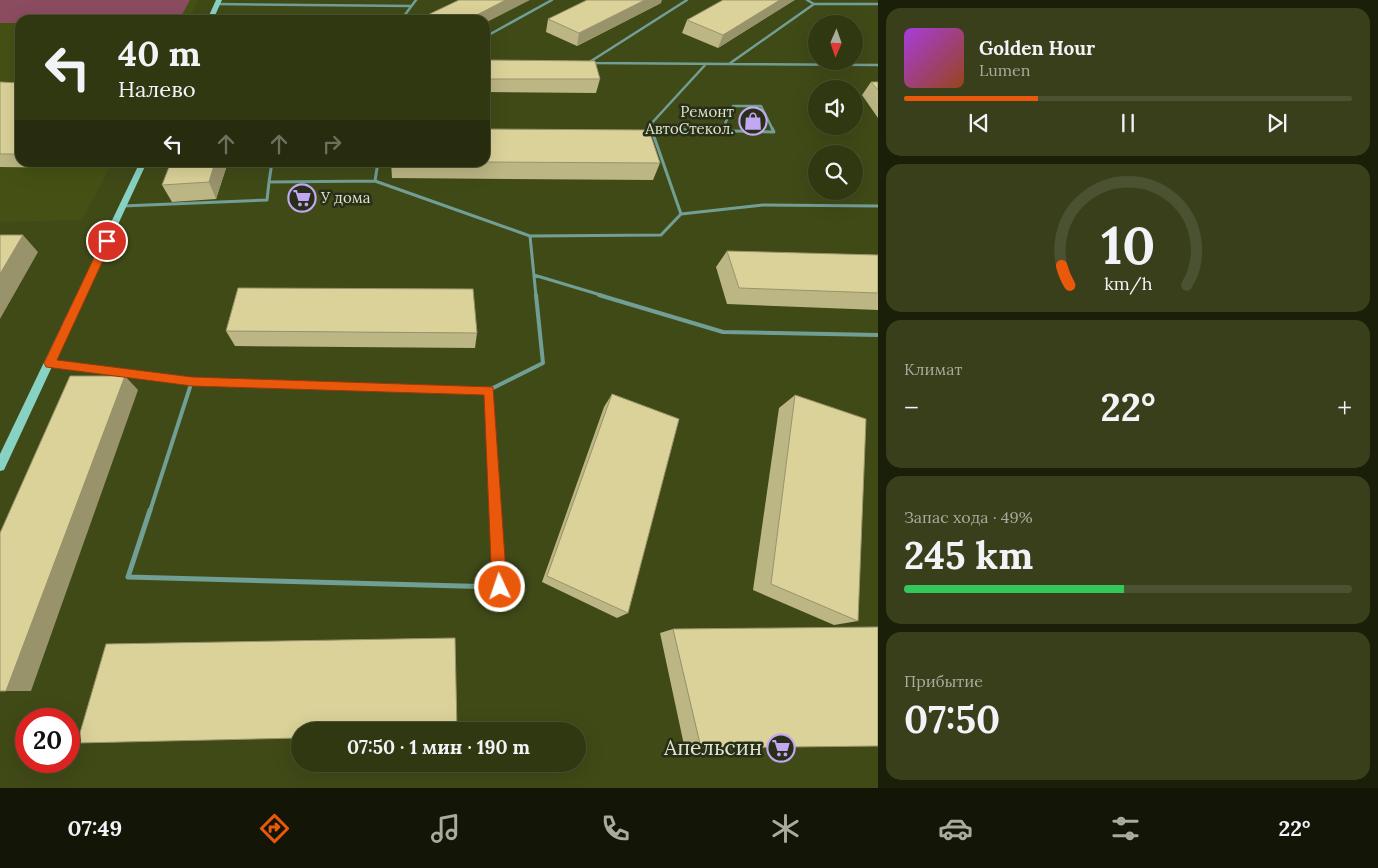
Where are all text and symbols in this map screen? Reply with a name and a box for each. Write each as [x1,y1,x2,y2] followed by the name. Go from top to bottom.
[808,15,862,70] north arrow
[808,15,863,200] map controls
[118,31,201,76] text: 40 m
[35,35,100,100] icon: left
[979,36,1095,60] text: Golden Hour
[979,60,1031,80] text: Lumen
[118,75,196,103] text: Налево
[808,80,863,135] button: sound
[644,102,735,138] place label: Ремонт АвтоСтекол.
[738,106,768,136] shop icon: Ремонт АвтоСтекол.
[965,109,993,137] icon: previous
[1114,109,1142,137] icon: pause
[1263,109,1291,137] icon: next
[159,130,187,158] icon: left
[212,130,240,158] icon: ahead
[265,130,293,158] icon: ahead
[318,130,346,158] icon: right
[808,145,863,200] button: search
[287,183,317,213] supermarket icon: У дома
[320,188,371,207] place label: У дома
[1101,212,1155,278] text: 10
[86,220,128,262] pin
[93,227,121,255] icon: arrive
[1104,272,1152,295] text: km/h
[904,359,962,379] text: Климат
[1100,383,1156,431] text: 22°
[904,390,919,426] text: −
[1337,390,1352,426] text: +
[904,507,1033,527] text: Запас хода · 49%
[904,531,1033,579] text: 245 km
[473,560,525,612] position arrow
[904,671,983,691] text: Прибытие
[904,695,1000,743] text: 07:50
[15,708,80,773] speed limit sign: 20
[766,733,796,763] supermarket icon: Апельсин
[663,734,762,761] place label: Апельсин
[347,735,530,759] text: 07:50 · 1 мин · 190 m
[257,811,292,846] icon: directions
[428,811,463,846] icon: music
[598,811,633,846] icon: phone
[768,811,803,846] icon: climate
[938,811,973,846] icon: car
[1108,811,1143,846] icon: filters
[68,814,122,842] text: 07:49
[1278,814,1310,842] text: 22°

